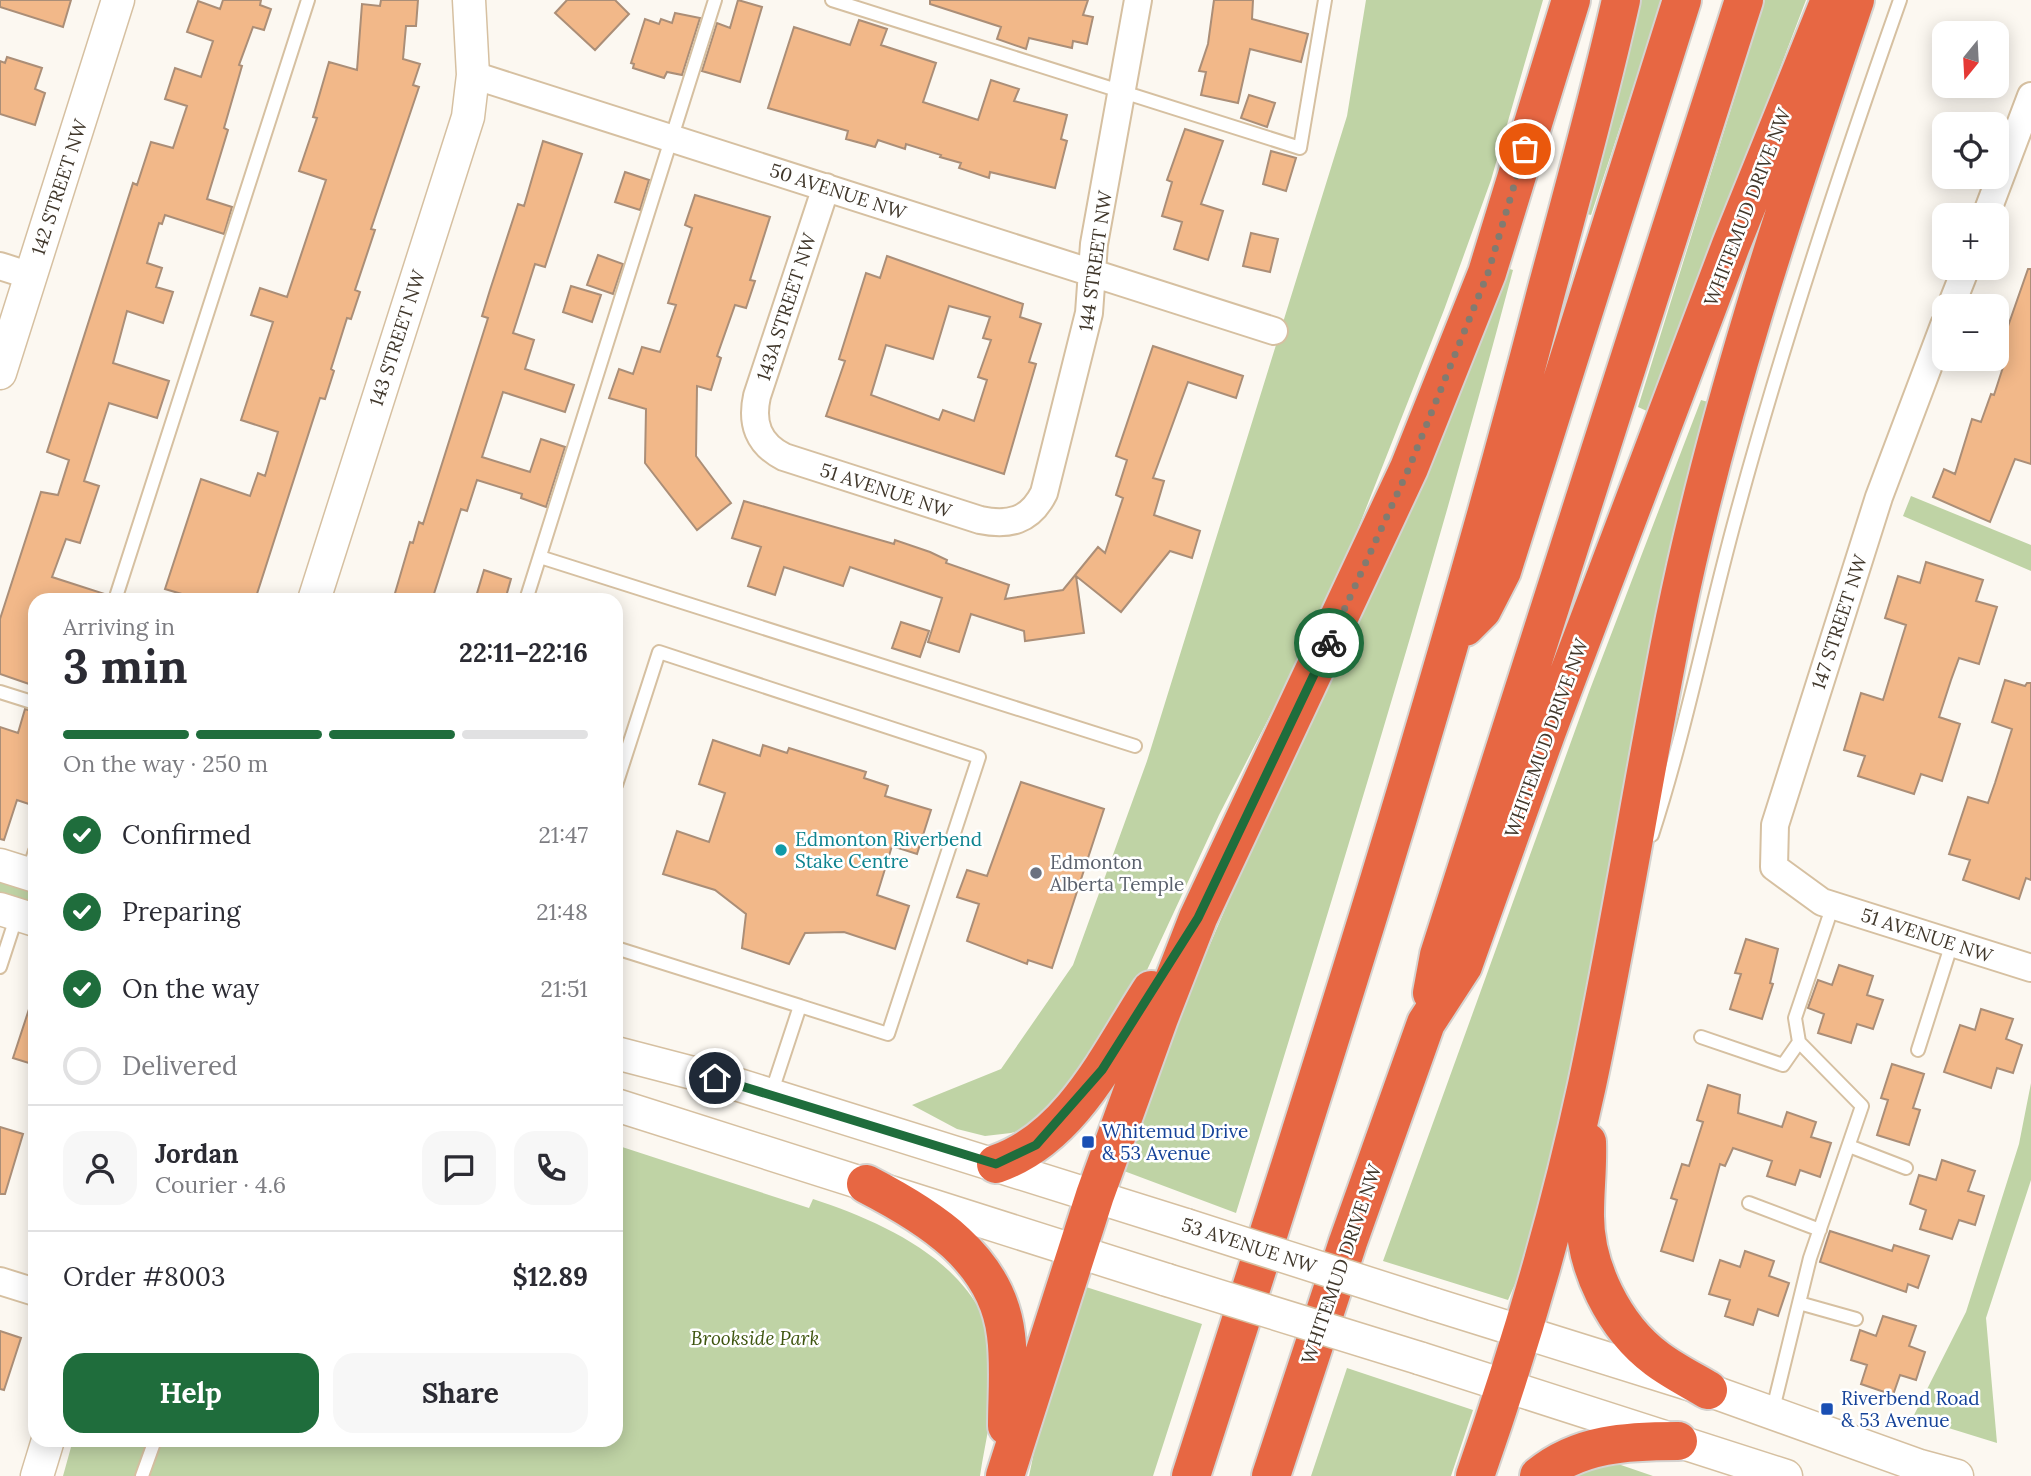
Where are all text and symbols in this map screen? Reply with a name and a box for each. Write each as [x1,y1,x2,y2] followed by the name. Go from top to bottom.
[1932,21,2009,98] north arrow
[1932,21,2009,371] map controls
[1698,104,1796,309] street label: WHITEMUD DRIVE NW
[1932,112,2009,189] button: locate
[26,115,93,258] street label: 142 STREET NW
[1495,119,1555,179] pin
[1506,130,1544,168] icon: bag
[767,158,910,225] street label: 50 AVENUE NW
[1073,188,1117,333] street label: 144 STREET NW
[1932,203,2009,280] button: +
[751,229,822,384] street label: 143A STREET NW
[364,266,431,409] street label: 143 STREET NW
[1932,294,2009,371] button: −
[817,457,956,523] street label: 51 AVENUE NW
[1806,551,1872,692] street label: 147 STREET NW
[1294,608,1364,678] courier
[63,612,175,641] text: Arriving in
[1310,624,1348,662] icon: bike
[1499,634,1594,841] street label: WHITEMUD DRIVE NW
[459,636,588,669] text: 22:11–22:16
[63,637,188,696] text: 3 min
[63,749,268,778] text: On the way · 250 m
[63,816,101,854] icon: check
[122,818,251,851] text: Confirmed
[538,820,588,849] text: 21:47
[795,827,982,873] place label: Edmonton Riverbend Stake Centre
[773,842,789,858] marker: Edmonton Riverbend Stake Centre
[1049,850,1184,896] place label: Edmonton Alberta Temple
[1028,865,1044,881] marker: Edmonton Alberta Temple
[63,893,101,931] icon: check
[122,895,241,928] text: Preparing
[536,897,588,926] text: 21:48
[1858,902,1997,968] street label: 51 AVENUE NW
[63,970,101,1008] icon: check
[122,972,259,1005] text: On the way
[541,974,588,1003] text: 21:51
[685,1048,745,1108] pin
[122,1049,238,1082] text: Delivered
[696,1059,734,1097] icon: home
[1102,1119,1248,1165] place label: Whitemud Drive & 53 Avenue
[63,1131,137,1205] button: person
[422,1131,496,1205] button: chat
[514,1131,588,1205] button: phone
[1080,1134,1096,1150] marker: Whitemud Drive & 53 Avenue
[155,1137,239,1170] text: Jordan
[1295,1160,1387,1367] street label: WHITEMUD DRIVE NW
[155,1170,286,1199] text: Courier · 4.6
[1179,1212,1320,1278] street label: 53 AVENUE NW
[63,1260,225,1293] text: Order #8003
[512,1260,588,1293] text: $12.89
[691,1326,819,1350] park label: Brookside Park
[63,1353,319,1433] button: Help
[333,1353,588,1433] button: Share
[1841,1386,1980,1432] place label: Riverbend Road & 53 Avenue
[1819,1401,1835,1417] marker: Riverbend Road & 53 Avenue

